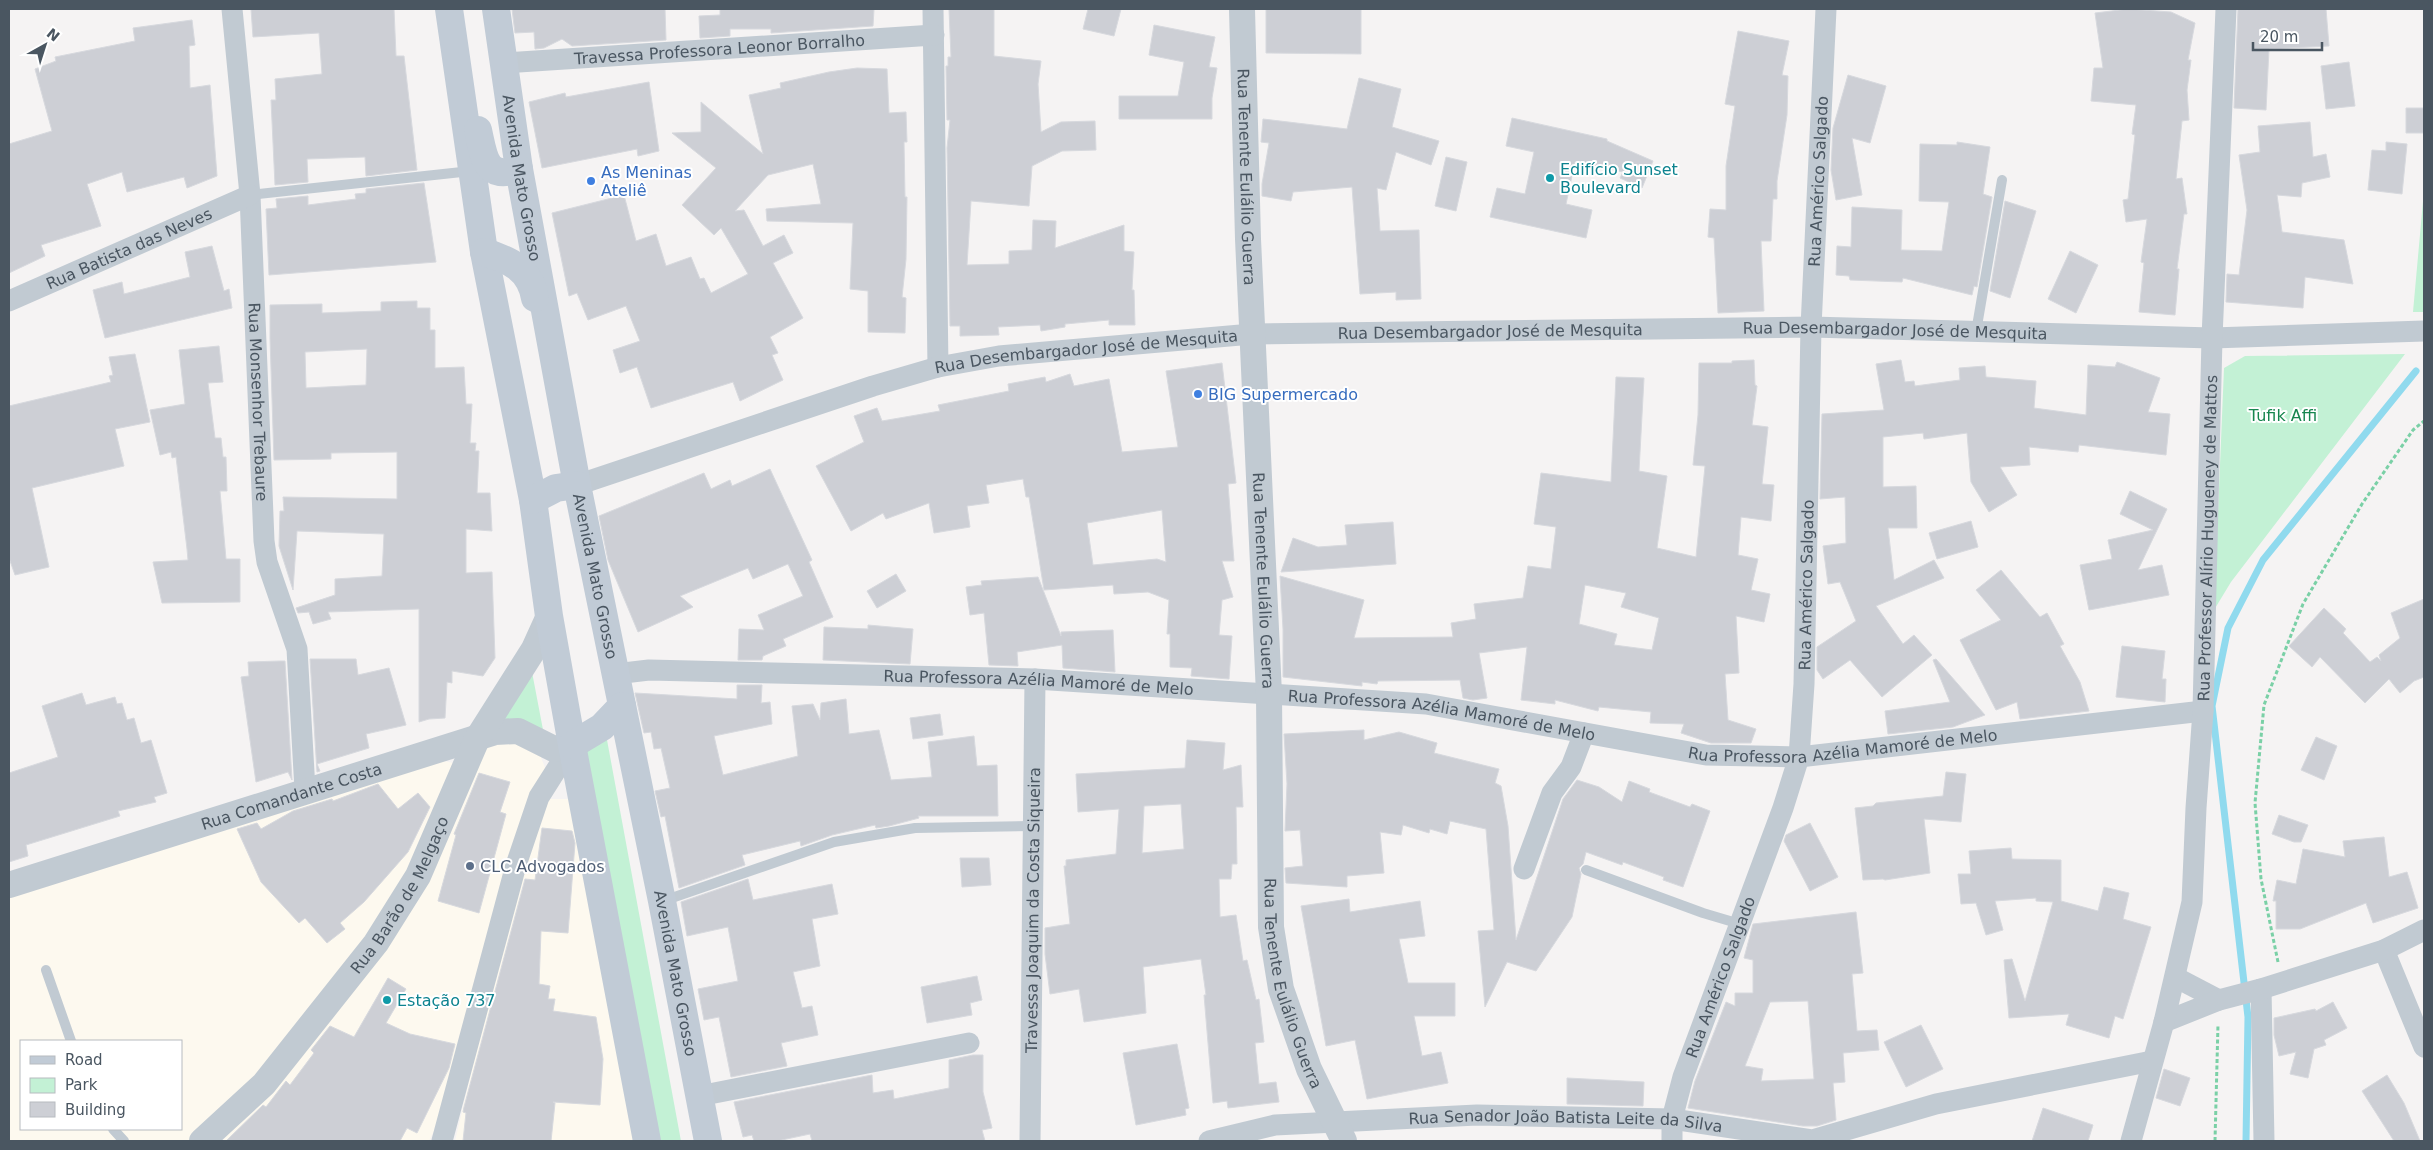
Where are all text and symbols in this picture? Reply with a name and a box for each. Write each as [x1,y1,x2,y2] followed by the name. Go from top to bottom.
[20,20,70,70] north arrow
[2253,20,2322,52] scale bar
[44,25,63,45] text: N
[2260,28,2298,46] text: 20 m
[573,30,866,68] street label: Travessa Professora Leonor Borralho
[1234,68,1260,286] street label: Rua Tenente Eulálio Guerra
[499,93,545,263] street label: Avenida Mato Grosso
[1804,95,1831,267] street label: Rua Américo Salgado
[1560,160,1678,197] place label: Edifício Sunset Boulevard
[601,163,692,200] place label: As Meninas Ateliê
[1544,172,1556,184] marker: Edifício Sunset Boulevard
[585,175,597,187] marker: As Meninas Ateliê
[43,203,215,293] street label: Rua Batista das Neves
[245,302,272,502] street label: Rua Monsenhor Trebaure
[1743,317,2048,343] street label: Rua Desembargador José de Mesquita
[1338,320,1643,342] street label: Rua Desembargador José de Mesquita
[933,326,1239,377] street label: Rua Desembargador José de Mesquita
[2194,375,2221,702] street label: Rua Professor Alírio Hugueney de Mattos
[1208,385,1358,404] place label: BIG Supermercado
[1192,388,1204,400] marker: BIG Supermercado
[2248,406,2317,425] park label: Tufik Affi
[1249,472,1278,689] street label: Rua Tenente Eulálio Guerra
[569,492,622,661] street label: Avenida Mato Grosso
[1795,499,1817,671] street label: Rua Américo Salgado
[883,666,1194,699] street label: Rua Professora Azélia Mamoré de Melo
[1287,686,1597,744] street label: Rua Professora Azélia Mamoré de Melo
[1687,725,1998,767] street label: Rua Professora Azélia Mamoré de Melo
[198,759,384,834] street label: Rua Comandante Costa
[1021,767,1044,1054] street label: Travessa Joaquim da Costa Siqueira
[346,813,452,977] street label: Rua Barão de Melgaço
[480,857,605,876] place label: CLC Advogados
[464,860,476,872] marker: CLC Advogados
[1261,878,1326,1092] street label: Rua Tenente Eulálio Guerra
[651,888,701,1058] street label: Avenida Mato Grosso
[1681,894,1759,1061] street label: Rua Américo Salgado
[397,991,496,1010] place label: Estação 737
[381,994,393,1006] marker: Estação 737
[20,1040,182,1130] legend
[65,1051,103,1069] text: Road
[65,1076,98,1094] text: Park
[65,1101,126,1119] text: Building
[1408,1105,1724,1136] street label: Rua Senador João Batista Leite da Silva

